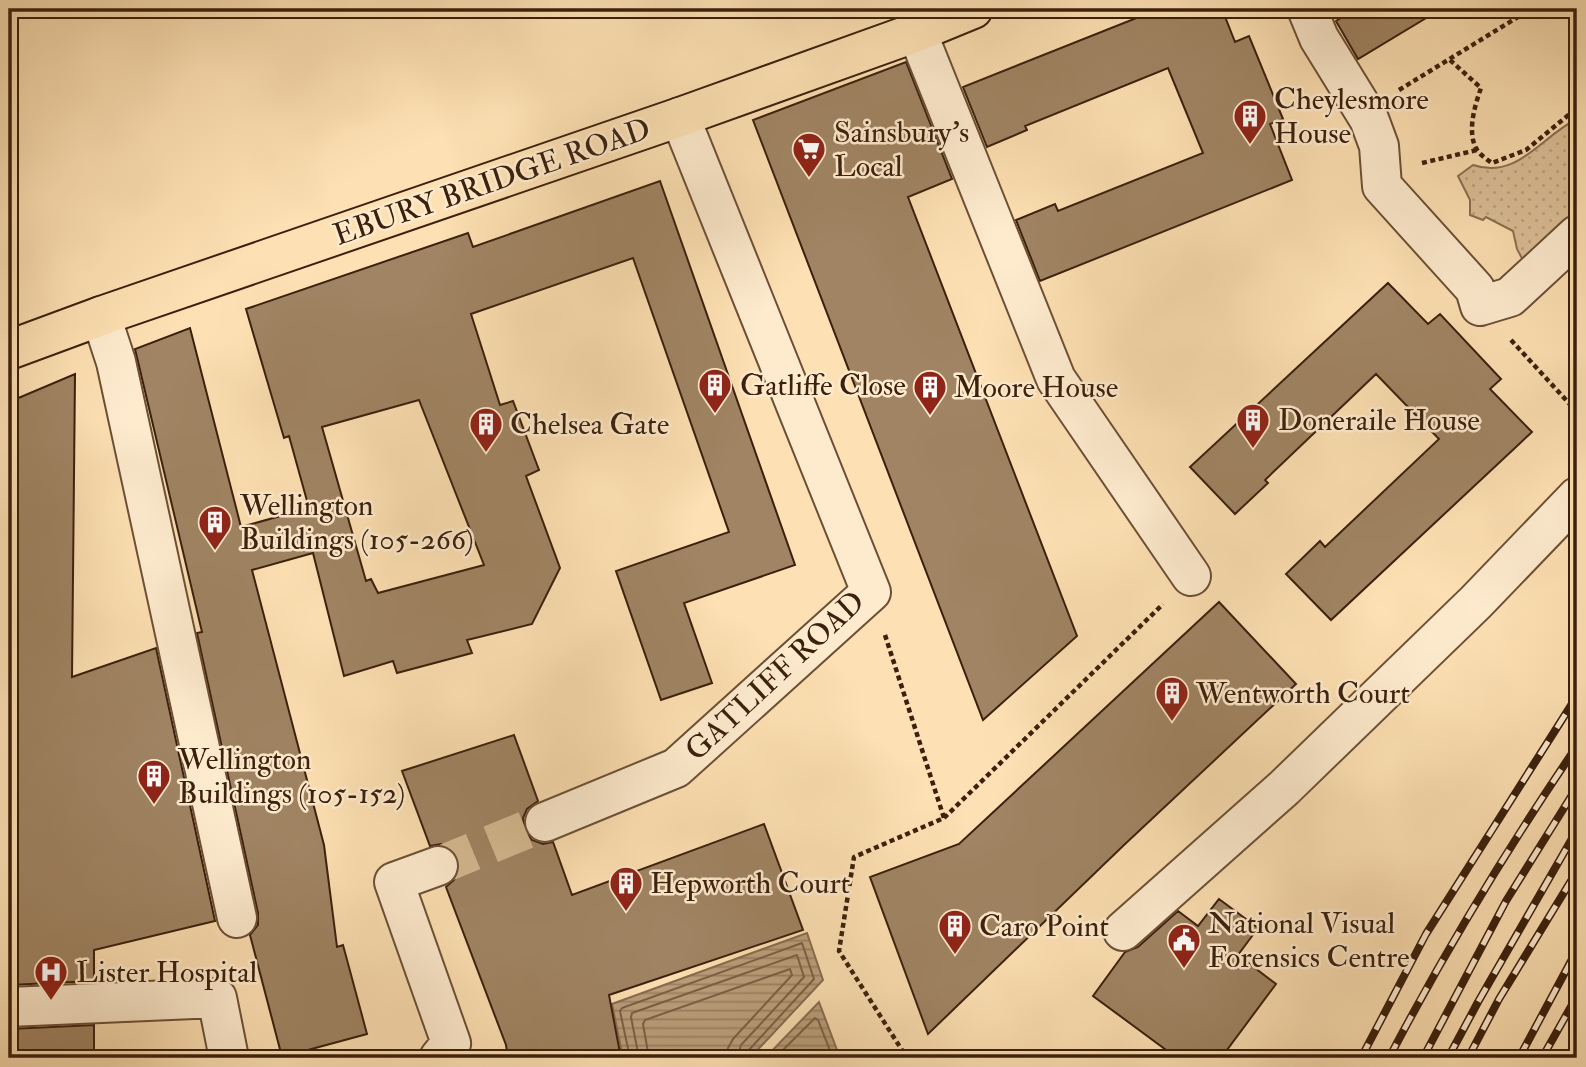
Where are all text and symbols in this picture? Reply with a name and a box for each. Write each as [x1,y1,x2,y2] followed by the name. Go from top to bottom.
[1274,81,1429,152] place label: Cheylesmore House
[1231,97,1269,146] building icon: Cheylesmore House
[329,110,655,254] street label: EBURY BRIDGE ROAD
[834,114,969,185] place label: Sainsbury's Local
[790,130,828,179] supermarket icon: Sainsbury's Local
[696,366,734,415] building icon: Gatliffe Close
[740,367,906,404] place label: Gatliffe Close
[911,368,949,417] building icon: Moore House
[954,369,1118,406] place label: Moore House
[1234,401,1272,450] building icon: Doneraile House
[1278,402,1480,439] place label: Doneraile House
[467,405,505,454] building icon: Chelsea Gate
[510,406,669,443] place label: Chelsea Gate
[239,487,474,558] place label: Wellington Buildings (105-266)
[196,503,234,552] building icon: Wellington Buildings (105-266)
[678,583,872,769] street label: GATLIFF ROAD
[1153,674,1191,723] building icon: Wentworth Court
[1195,675,1410,712] place label: Wentworth Court
[177,741,405,812] place label: Wellington Buildings (105-152)
[135,757,173,806] building icon: Wellington Buildings (105-152)
[607,864,645,913] building icon: Hepworth Court
[650,865,851,902] place label: Hepworth Court
[1208,905,1410,976] place label: National Visual Forensics Centre
[936,907,974,956] building icon: Caro Point
[979,908,1109,945] place label: Caro Point
[1165,921,1203,970] public building icon: National Visual Forensics Centre
[32,953,70,1002] hospital icon: Lister Hospital
[76,954,258,991] place label: Lister Hospital

